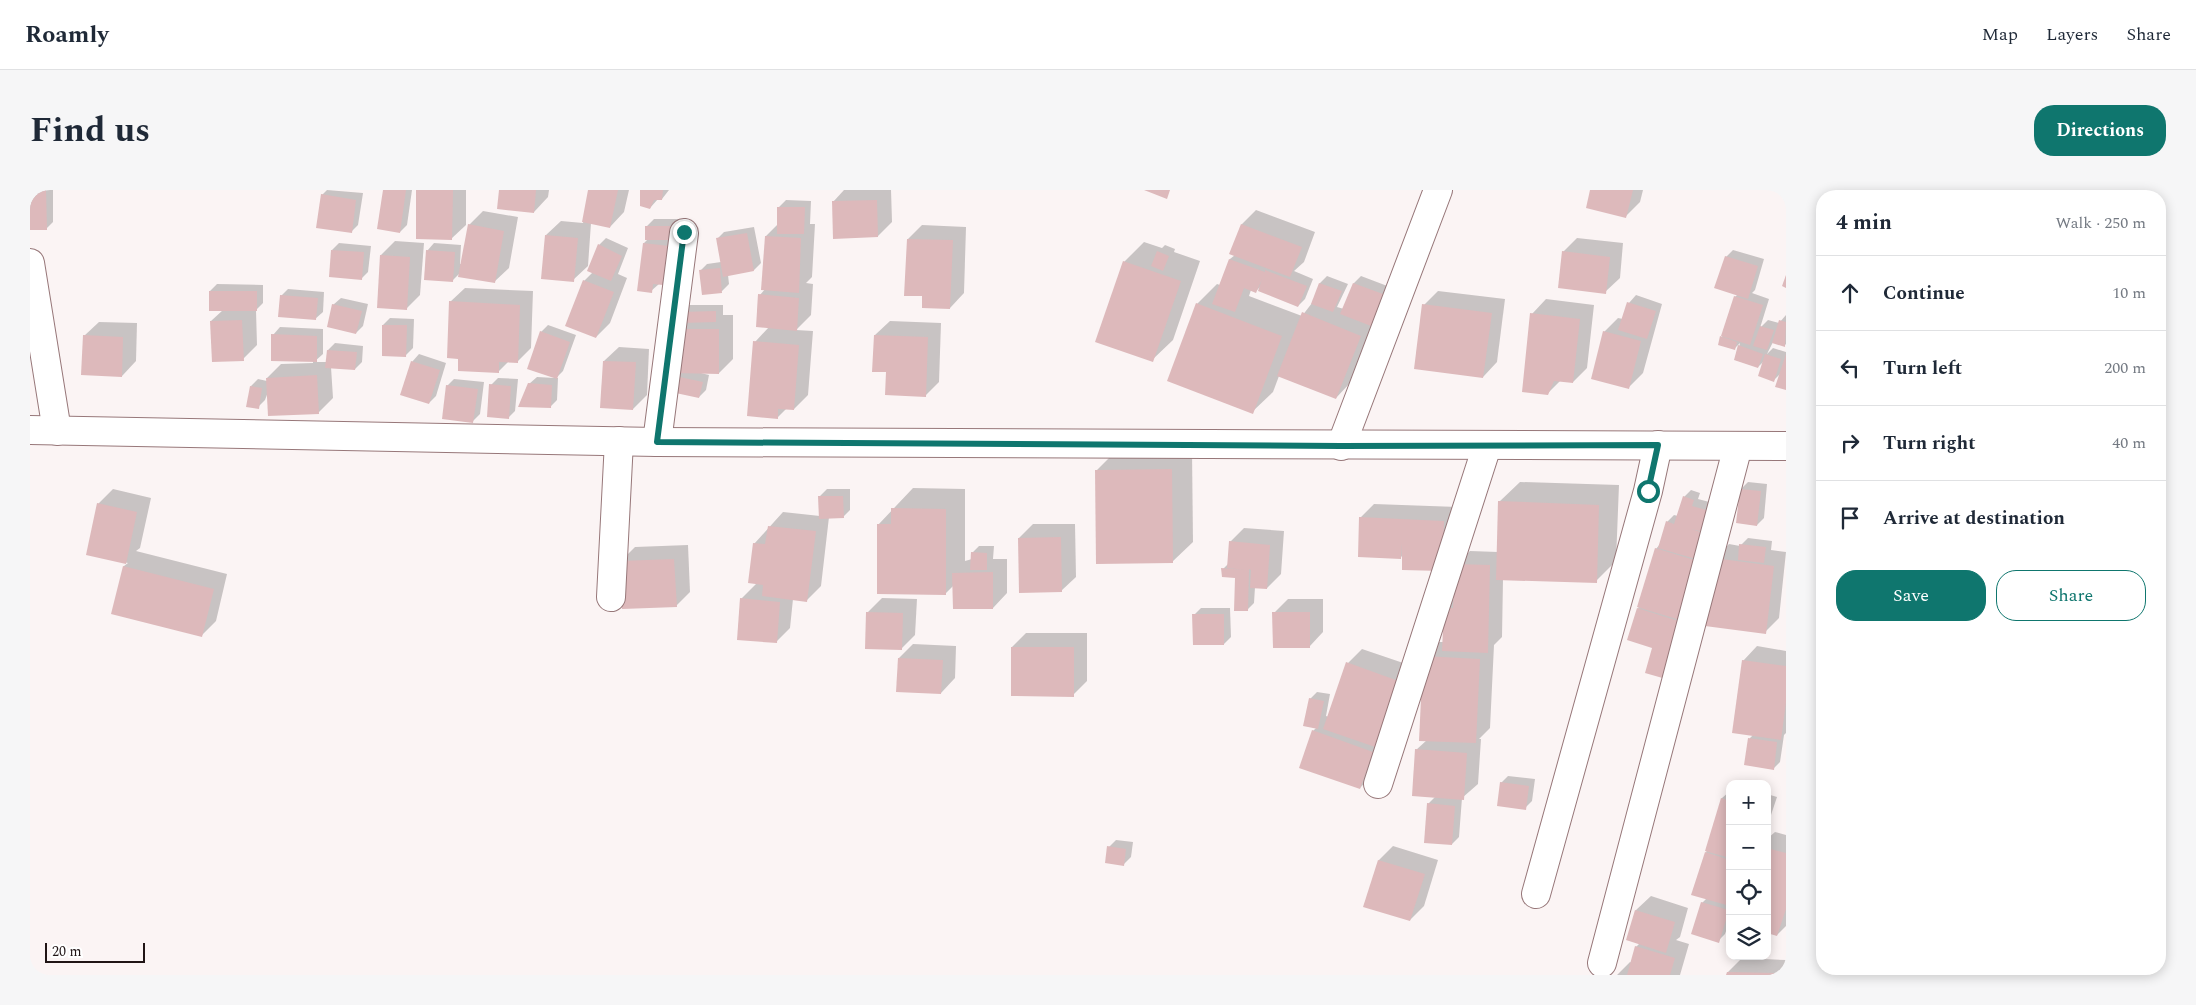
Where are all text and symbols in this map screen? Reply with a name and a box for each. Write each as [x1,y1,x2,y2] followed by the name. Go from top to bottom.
[25,17,109,53] text: Roamly
[1982,21,2018,48] text: Map
[2046,21,2098,48] text: Layers
[2126,21,2171,48] text: Share
[30,104,150,157] text: Find us
[2034,105,2166,156] button: Directions
[1836,207,1892,239] text: 4 min
[2055,211,2146,235] text: Walk · 250 m
[673,221,696,244] route end
[1836,279,1864,307] icon: ahead
[1883,279,1965,308] text: Continue
[2112,281,2146,305] text: 10 m
[1836,354,1864,382] icon: left
[1883,354,1962,383] text: Turn left
[2104,356,2146,380] text: 200 m
[1836,429,1864,457] icon: right
[1883,429,1976,458] text: Turn right
[2112,431,2146,455] text: 40 m
[1637,480,1660,503] route start
[1836,504,1864,532] icon: arrive
[1883,504,2065,533] text: Arrive at destination
[1836,570,1986,621] button: Save
[1996,570,2146,621] button: Share
[1726,780,1771,960] map controls
[1726,780,1771,825] button: +
[1726,825,1771,870] button: −
[1726,870,1771,915] button: locate
[1726,915,1771,960] button: layers
[45,940,145,963] scale bar
[52,941,82,962] text: 20 m

